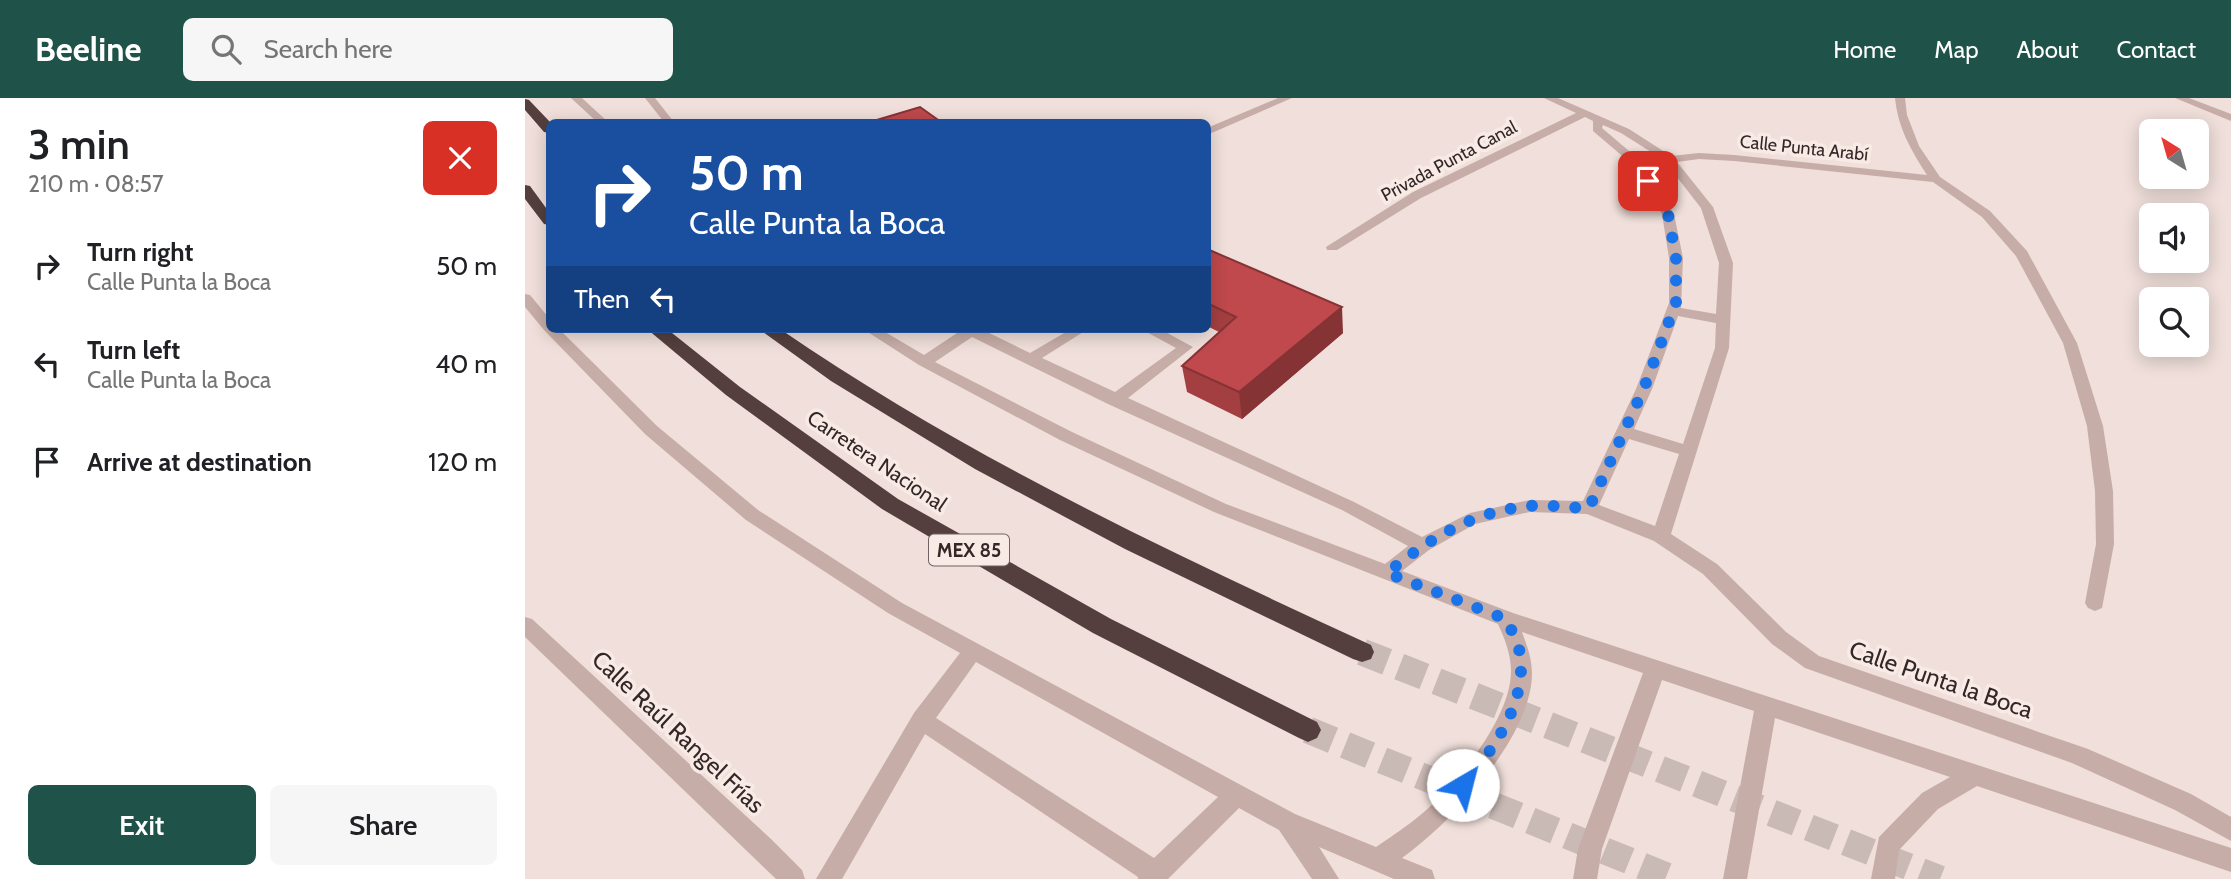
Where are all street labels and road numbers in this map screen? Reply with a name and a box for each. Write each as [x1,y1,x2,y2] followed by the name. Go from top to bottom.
[1377,116,1521,206] street label: Privada Punta Canal
[1739,130,1869,166] street label: Calle Punta Arabí
[803,405,952,516] street label: Carretera Nacional
[929,534,1009,565] road number: MEX 85
[1846,635,2037,725] street label: Calle Punta la Boca
[586,644,771,819] street label: Calle Raúl Rangel Frías

